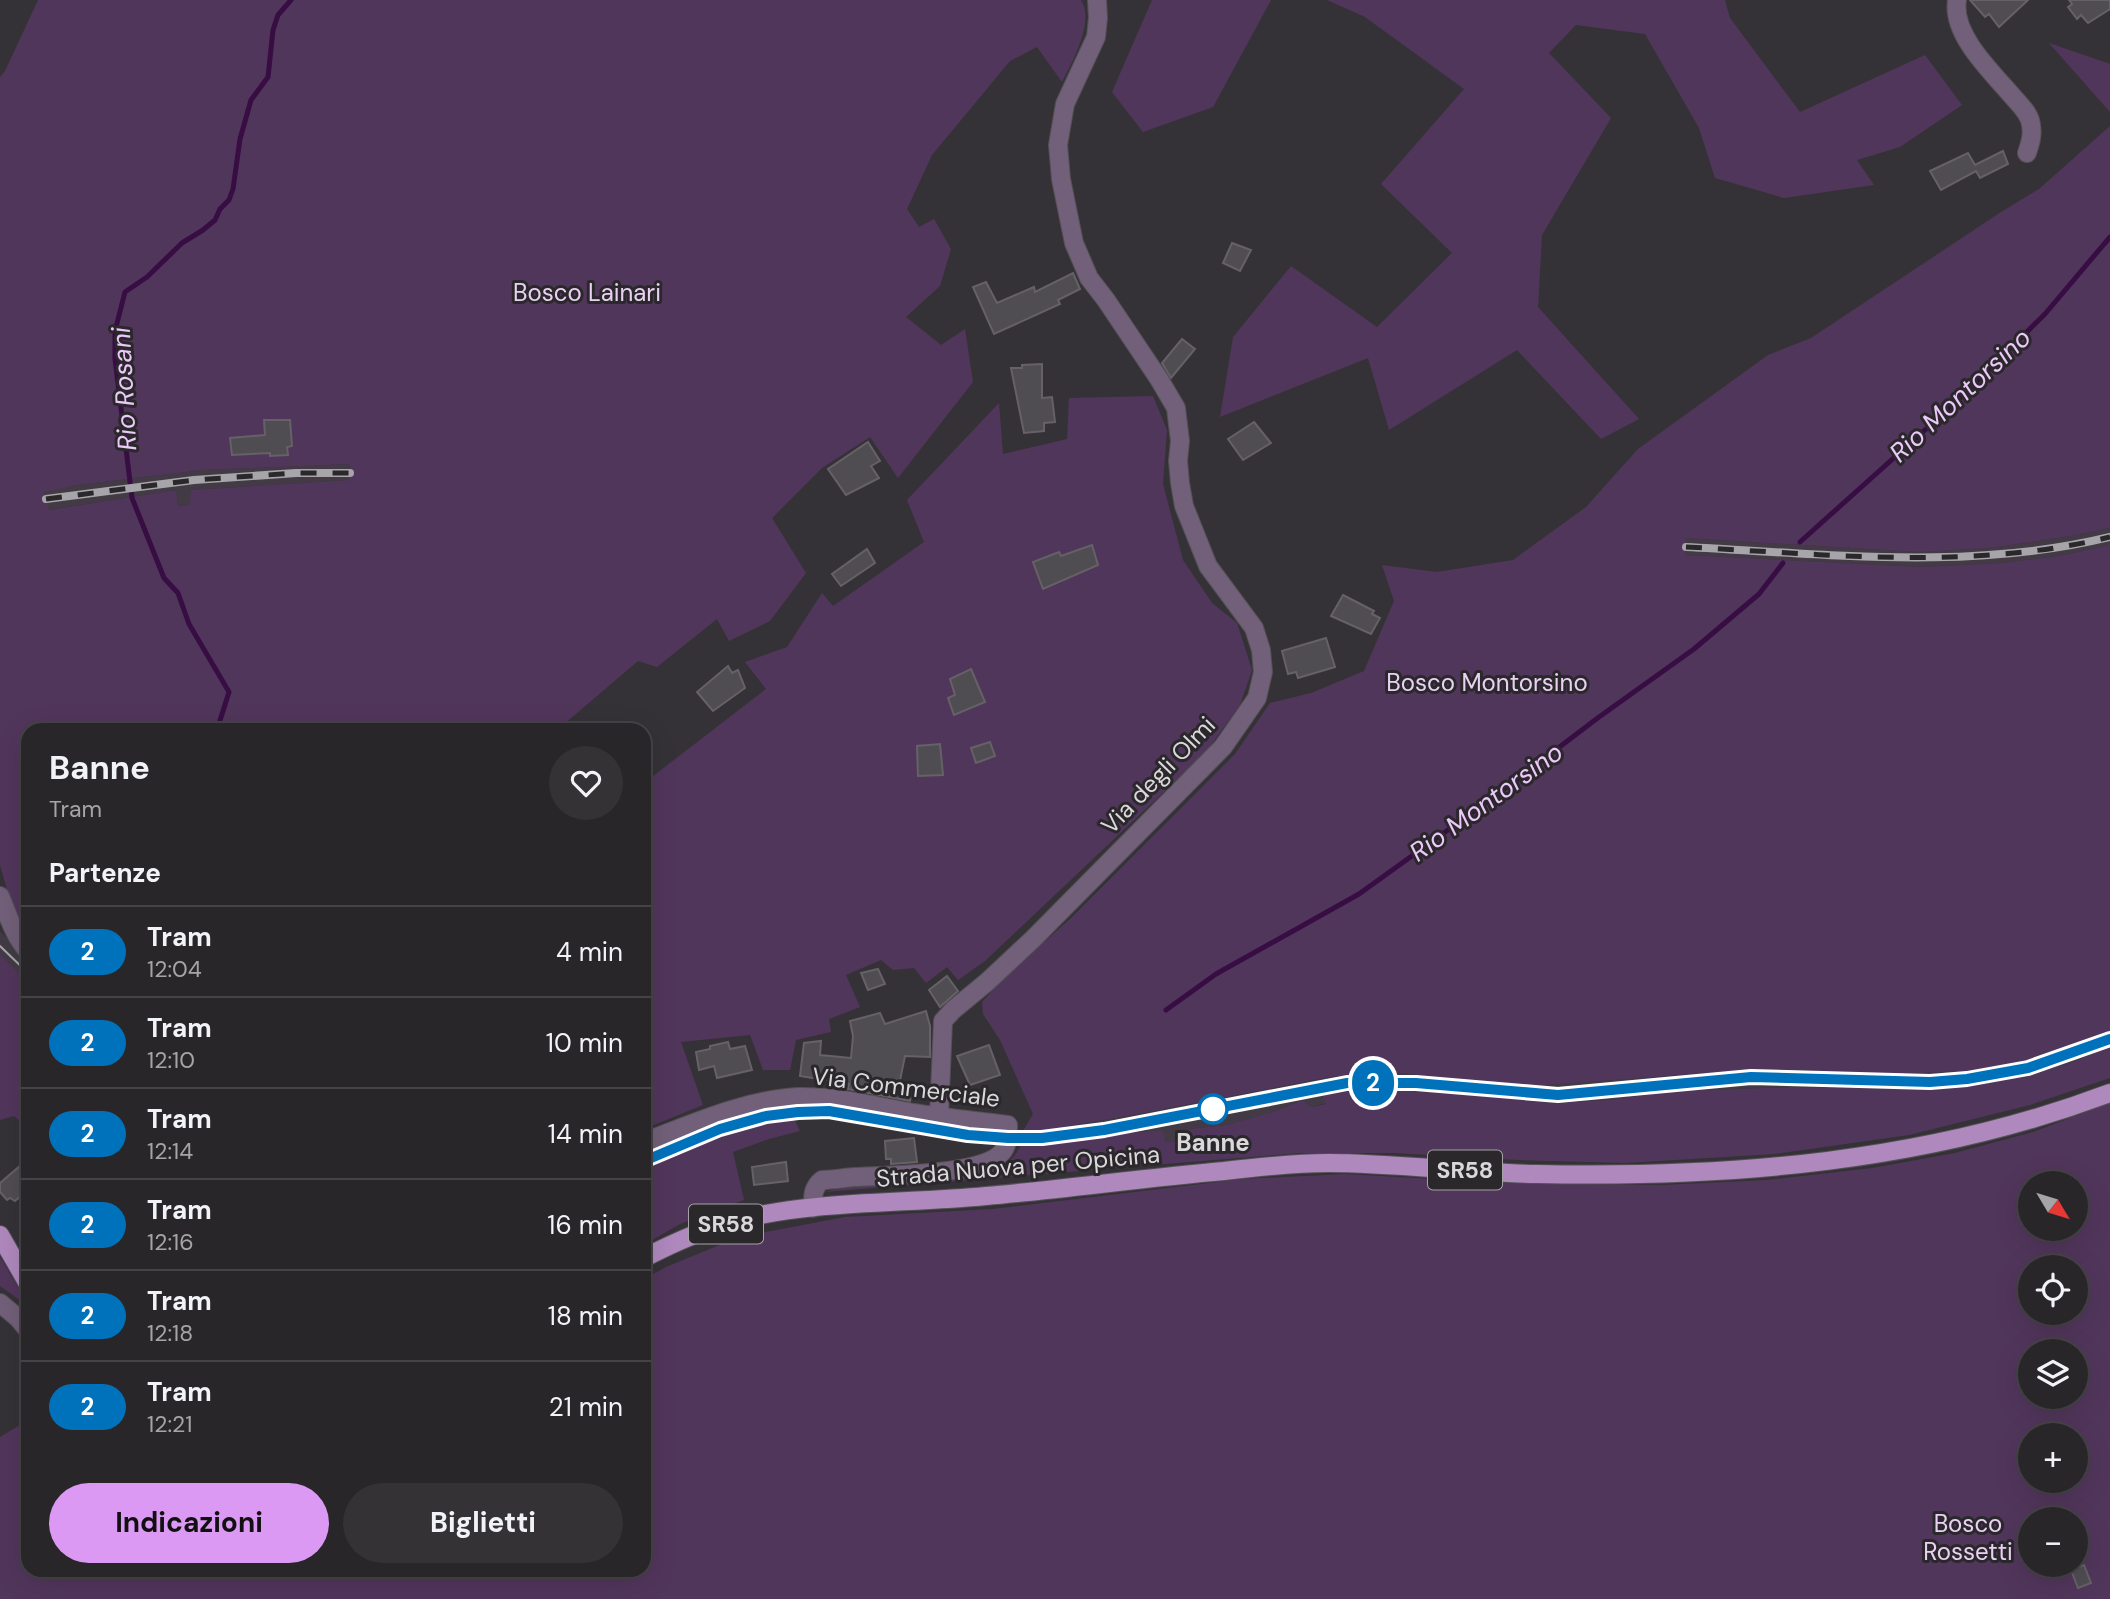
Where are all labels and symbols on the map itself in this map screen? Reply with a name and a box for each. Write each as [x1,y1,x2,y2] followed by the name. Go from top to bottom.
[513,277,661,308] park label: Bosco Lainari
[1882,321,2038,469] water label: Rio Montorsino
[104,326,144,452] water label: Rio Rosani
[1386,667,1588,698] park label: Bosco Montorsino
[1094,710,1222,840] street label: Via degli Olmi
[1403,735,1569,869] water label: Rio Montorsino
[810,1060,1002,1114] street label: Via Commerciale
[1350,1060,1396,1106] line badge: 2
[1198,1094,1228,1124] marker: Banne
[1176,1127,1250,1158] place label: Banne
[875,1138,1161,1194] street label: Strada Nuova per Opicina
[1428,1150,1502,1190] road number: SR58
[2018,1171,2088,1241] north arrow
[689,1204,763,1244] road number: SR58
[1923,1508,2013,1567] park label: Bosco Rossetti

